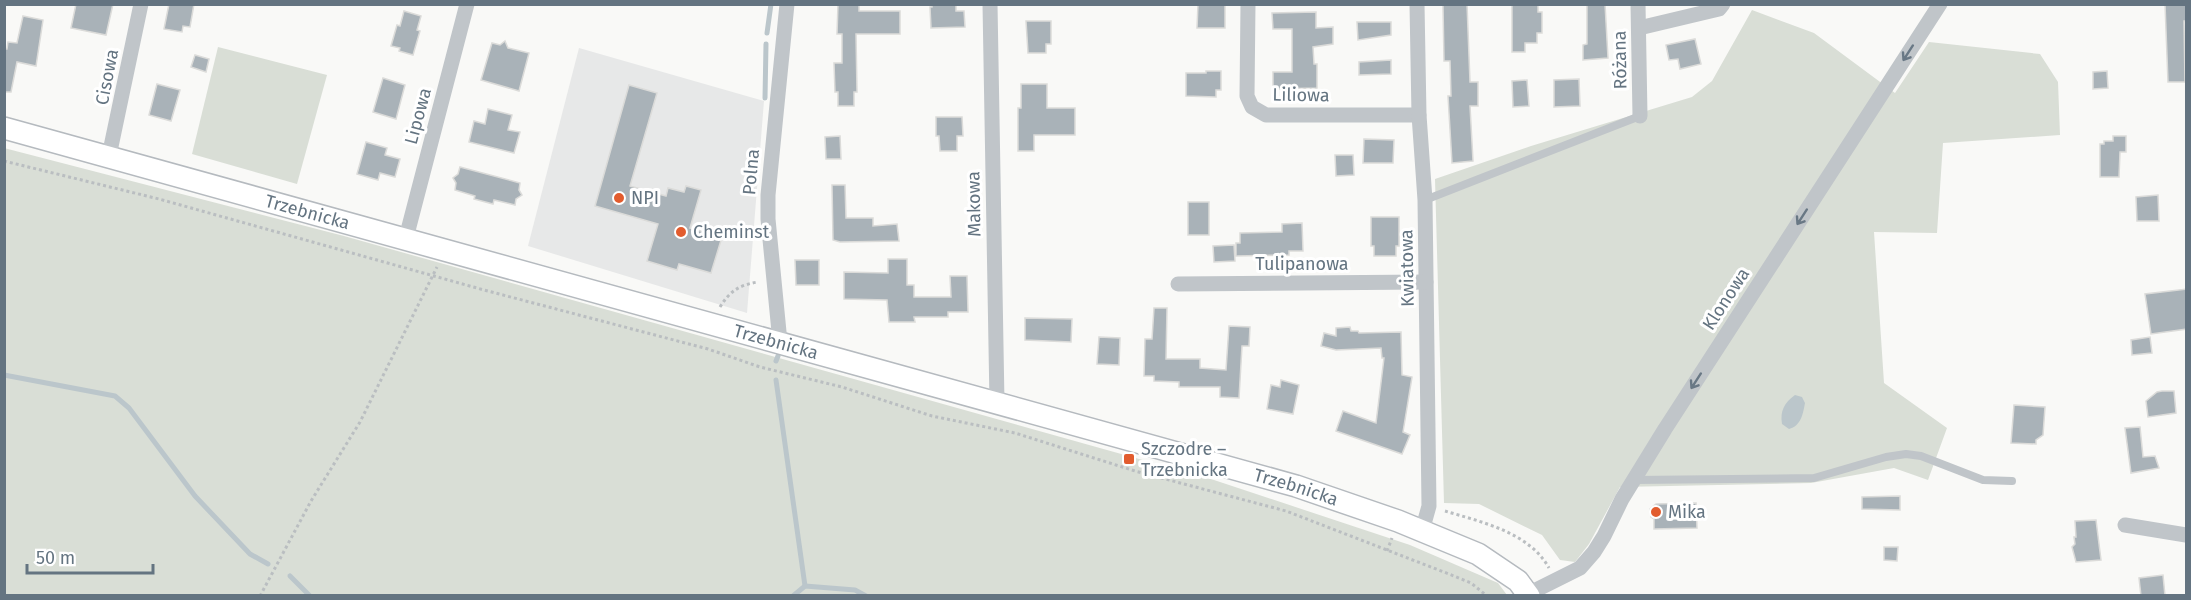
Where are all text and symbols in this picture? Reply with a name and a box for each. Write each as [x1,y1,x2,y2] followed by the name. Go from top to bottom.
[1608,30,1632,90] street label: Różana
[1901,45,1914,62] one-way arrow
[91,47,123,107] street label: Cisowa
[1272,84,1330,106] street label: Liliowa
[400,85,436,147] street label: Lipowa
[738,148,764,196] street label: Polna
[962,171,986,237] street label: Makowa
[631,187,659,209] place label: NPI
[263,190,352,234] street label: Trzebnicka
[612,191,626,205] marker: NPI
[1796,209,1808,225] one-way arrow
[693,221,770,243] place label: Cheminst
[674,225,688,239] marker: Cheminst
[1395,229,1419,307] street label: Kwiatowa
[1255,253,1349,275] street label: Tulipanowa
[1698,264,1754,334] street label: Klonowa
[731,320,821,364] street label: Trzebnicka
[1690,372,1702,389] one-way arrow
[1141,438,1228,481] place label: Szczodre – Trzebnicka
[1122,452,1136,466] marker: Szczodre – Trzebnicka
[1252,464,1341,511] street label: Trzebnicka
[1668,501,1706,523] place label: Mika
[1649,505,1663,519] marker: Mika
[27,537,153,575] scale bar
[36,547,75,569] text: 50 m

